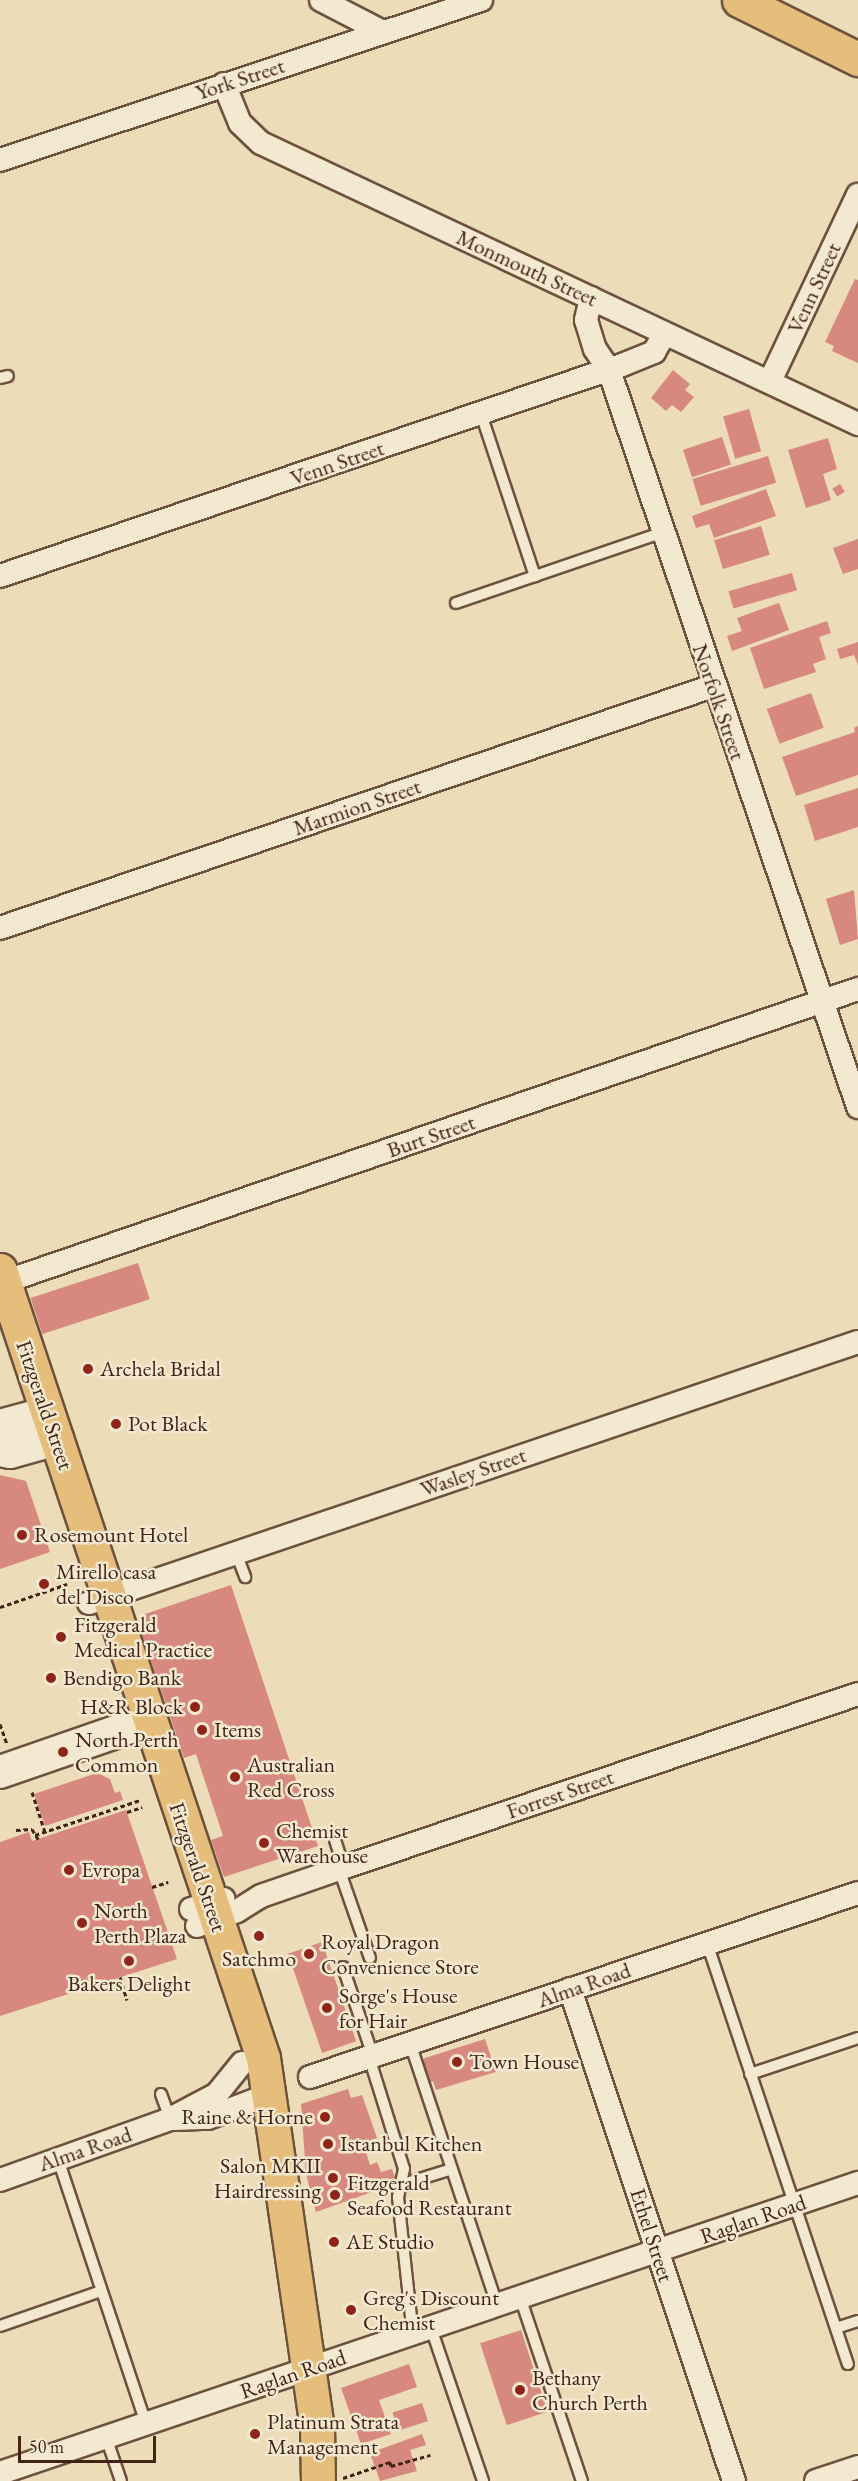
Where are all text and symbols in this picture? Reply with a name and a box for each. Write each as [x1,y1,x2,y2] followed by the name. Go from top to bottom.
[192,52,288,106] street label: York Street
[452,224,602,312] street label: Monmouth Street
[782,238,846,338] street label: Venn Street
[287,435,387,491] street label: Venn Street
[687,640,751,764] street label: Norfolk Street
[290,773,424,841] street label: Marmion Street
[383,1109,479,1163] street label: Burt Street
[10,1337,80,1473] street label: Fitzgerald Street
[100,1356,221,1382] place label: Archela Bridal
[81,1362,95,1376] marker: Archela Bridal
[128,1411,207,1437] place label: Pot Black
[109,1417,123,1431] marker: Pot Black
[417,1442,529,1502] street label: Wasley Street
[34,1522,188,1548] place label: Rosemount Hotel
[15,1528,29,1542] marker: Rosemount Hotel
[56,1558,156,1610] place label: Mirello casa del Disco
[37,1577,51,1591] marker: Mirello casa del Disco
[74,1611,212,1663] place label: Fitzgerald Medical Practice
[52,1628,70,1646] marker: Fitzgerald Medical Practice
[63,1665,181,1691] place label: Bendigo Bank
[44,1671,58,1685] marker: Bendigo Bank
[80,1694,183,1720] place label: H&R Block
[188,1700,202,1714] marker: H&R Block
[214,1717,261,1743] place label: Items
[195,1723,209,1737] marker: Items
[75,1726,179,1778] place label: North Perth Common
[56,1745,70,1759] marker: North Perth Common
[247,1751,335,1802] place label: Australian Red Cross
[503,1763,617,1825] street label: Forrest Street
[228,1770,242,1784] marker: Australian Red Cross
[163,1799,233,1935] street label: Fitzgerald Street
[276,1817,368,1868] place label: Chemist Warehouse
[257,1836,271,1850] marker: Chemist Warehouse
[81,1857,140,1883] place label: Evropa
[62,1863,76,1877] marker: Evropa
[94,1897,186,1948] place label: North Perth Plaza
[75,1916,89,1930] marker: North Perth Plaza
[321,1928,479,1980] place label: Royal Dragon Convenience Store
[252,1929,266,1943] marker: Satchmo
[222,1946,296,1972] place label: Satchmo
[302,1947,316,1961] marker: Royal Dragon Convenience Store
[122,1954,136,1968] marker: Bakers Delight
[534,1957,634,2013] street label: Alma Road
[67,1971,191,1997] place label: Bakers Delight
[339,1982,458,2034] place label: Sorge's House for Hair
[320,2001,334,2015] marker: Sorge's House for Hair
[469,2049,579,2075] place label: Town House
[450,2055,464,2069] marker: Town House
[181,2104,313,2130] place label: Raine & Horne
[318,2110,332,2124] marker: Raine & Horne
[35,2121,135,2177] street label: Alma Road
[340,2131,482,2157] place label: Istanbul Kitchen
[321,2137,335,2151] marker: Istanbul Kitchen
[214,2152,321,2204] place label: Salon MKII Hairdressing
[347,2169,512,2220] place label: Fitzgerald Seafood Restaurant
[326,2171,340,2185] marker: Salon MKII Hairdressing
[624,2185,680,2285] street label: Ethel Street
[328,2188,342,2202] marker: Fitzgerald Seafood Restaurant
[697,2189,809,2249] street label: Raglan Road
[346,2229,434,2255] place label: AE Studio
[327,2235,341,2249] marker: AE Studio
[363,2284,499,2336] place label: Greg's Discount Chemist
[344,2303,358,2317] marker: Greg's Discount Chemist
[237,2344,349,2404] street label: Raglan Road
[532,2364,648,2416] place label: Bethany Church Perth
[513,2383,527,2397] marker: Bethany Church Perth
[267,2408,399,2460] place label: Platinum Strata Management
[21,2424,159,2462] scale bar
[248,2427,262,2441] marker: Platinum Strata Management
[29,2435,64,2458] text: 50 m

